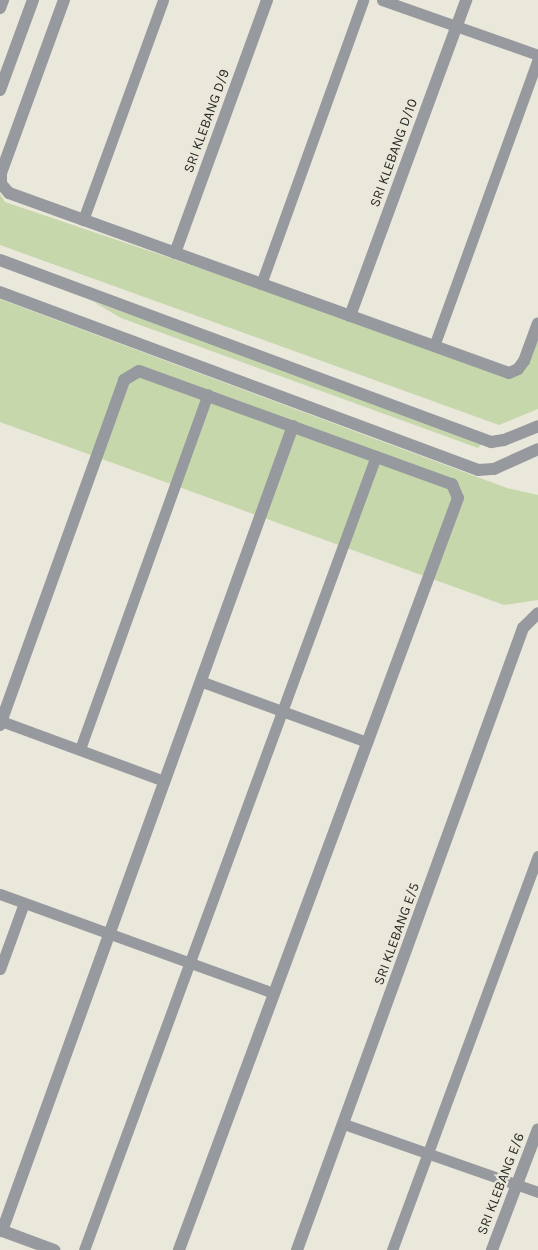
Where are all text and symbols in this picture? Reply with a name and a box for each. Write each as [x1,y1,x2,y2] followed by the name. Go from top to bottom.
[180,67,234,175] street label: SRI KLEBANG D/9
[367,97,421,209] street label: SRI KLEBANG D/10
[371,881,423,987] street label: SRI KLEBANG E/5
[474,1131,528,1237] street label: SRI KLEBANG E/6

